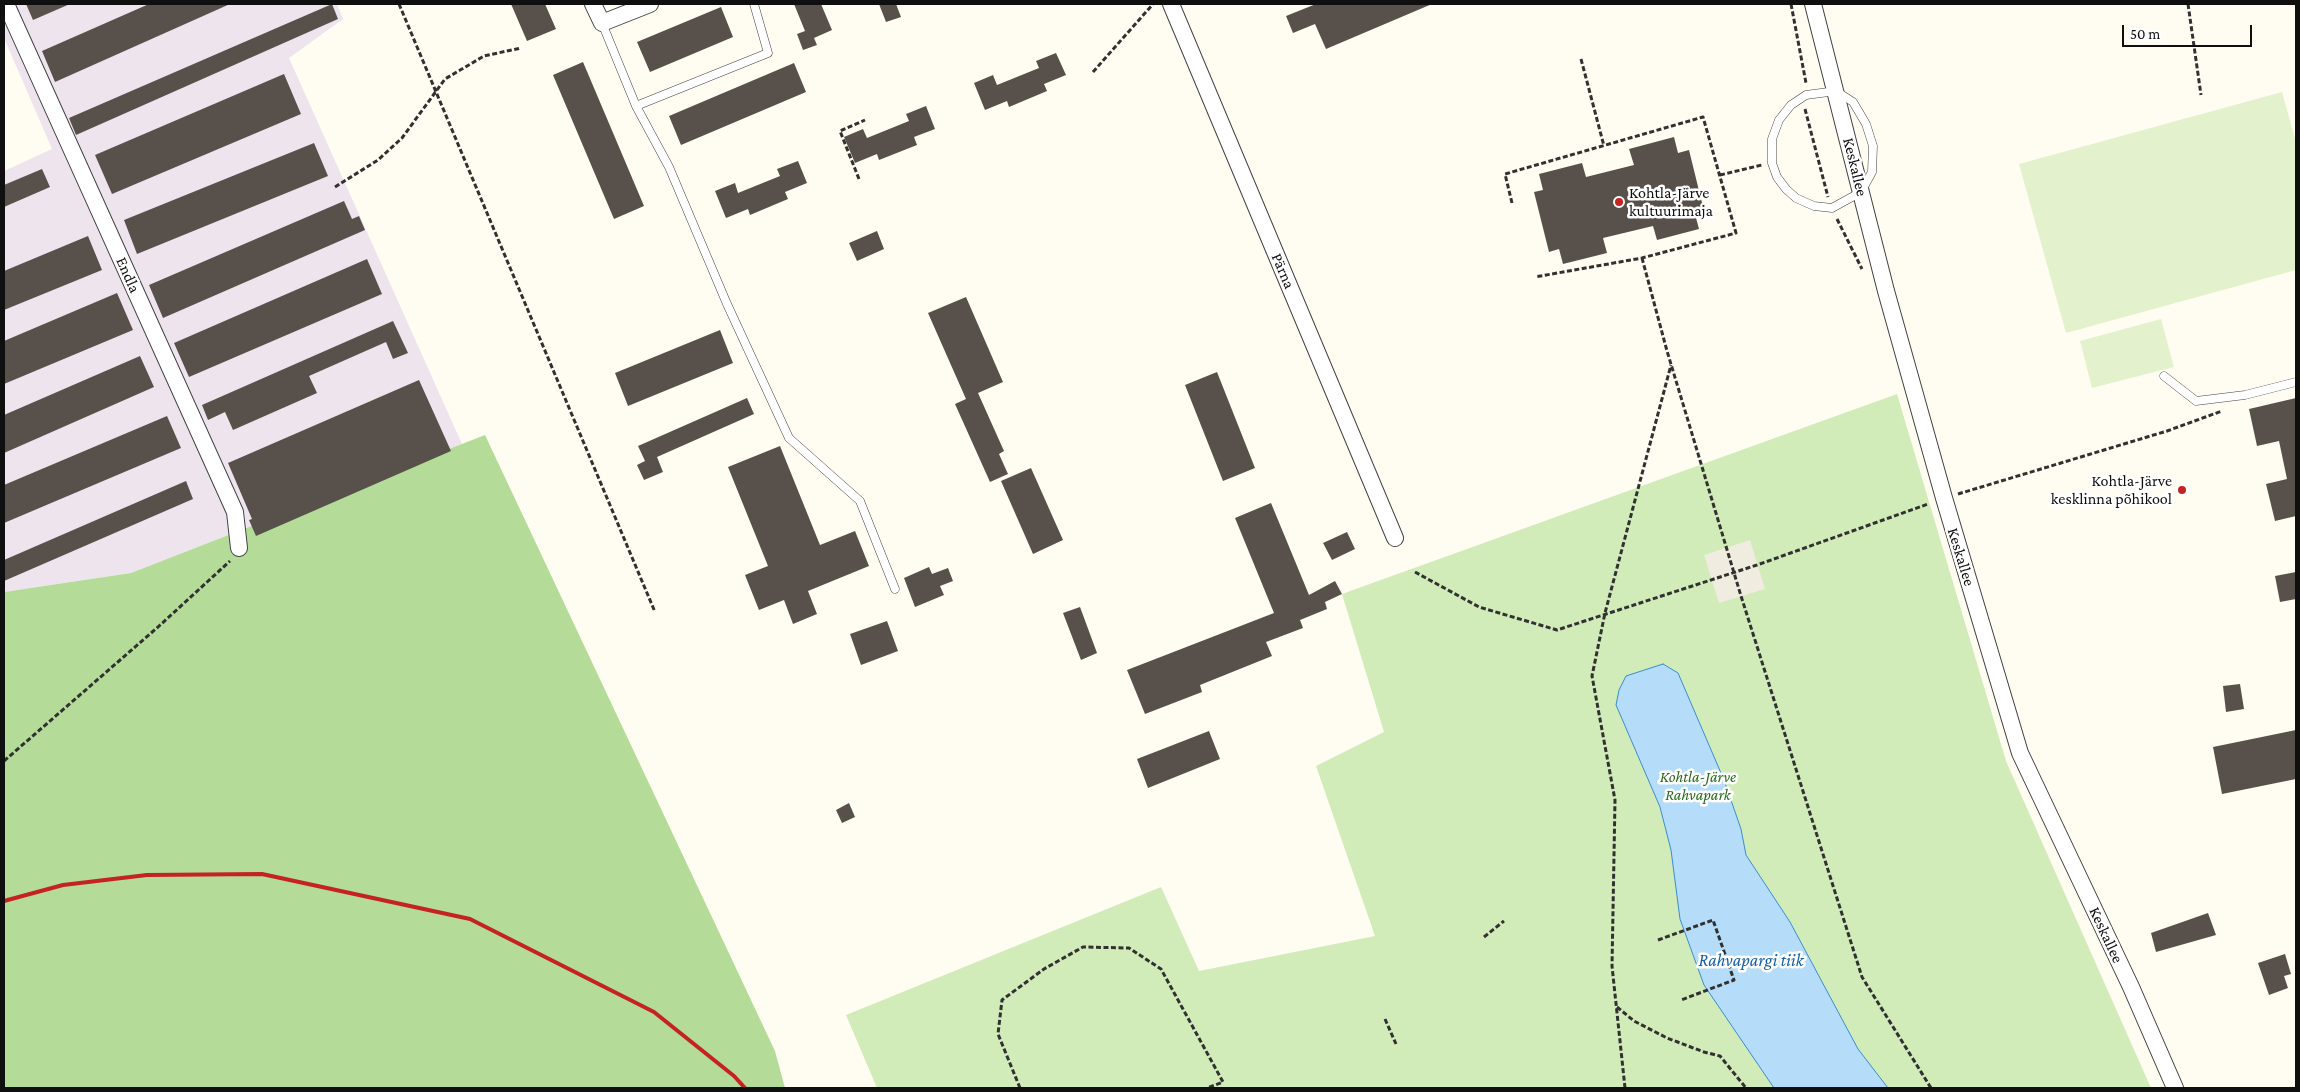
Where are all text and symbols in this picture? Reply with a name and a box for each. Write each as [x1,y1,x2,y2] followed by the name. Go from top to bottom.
[2125,15,2255,47] scale bar
[2130,26,2160,42] text: 50 m
[1838,136,1872,198] street label: Keskallee
[1629,183,1713,221] place label: Kohtla-Järve kultuurimaja
[1613,196,1625,208] marker: Kohtla-Järve kultuurimaja
[1267,250,1299,292] street label: Pärna
[112,254,144,296] street label: Endla
[2051,471,2172,509] place label: Kohtla-Järve kesklinna põhikool
[2176,484,2188,496] marker: Kohtla-Järve kesklinna põhikool
[1943,526,1979,588] street label: Keskallee
[1660,767,1736,805] park label: Kohtla-Järve Rahvapark
[2085,904,2127,966] street label: Keskallee
[1698,949,1804,971] water label: Rahvapargi tiik

